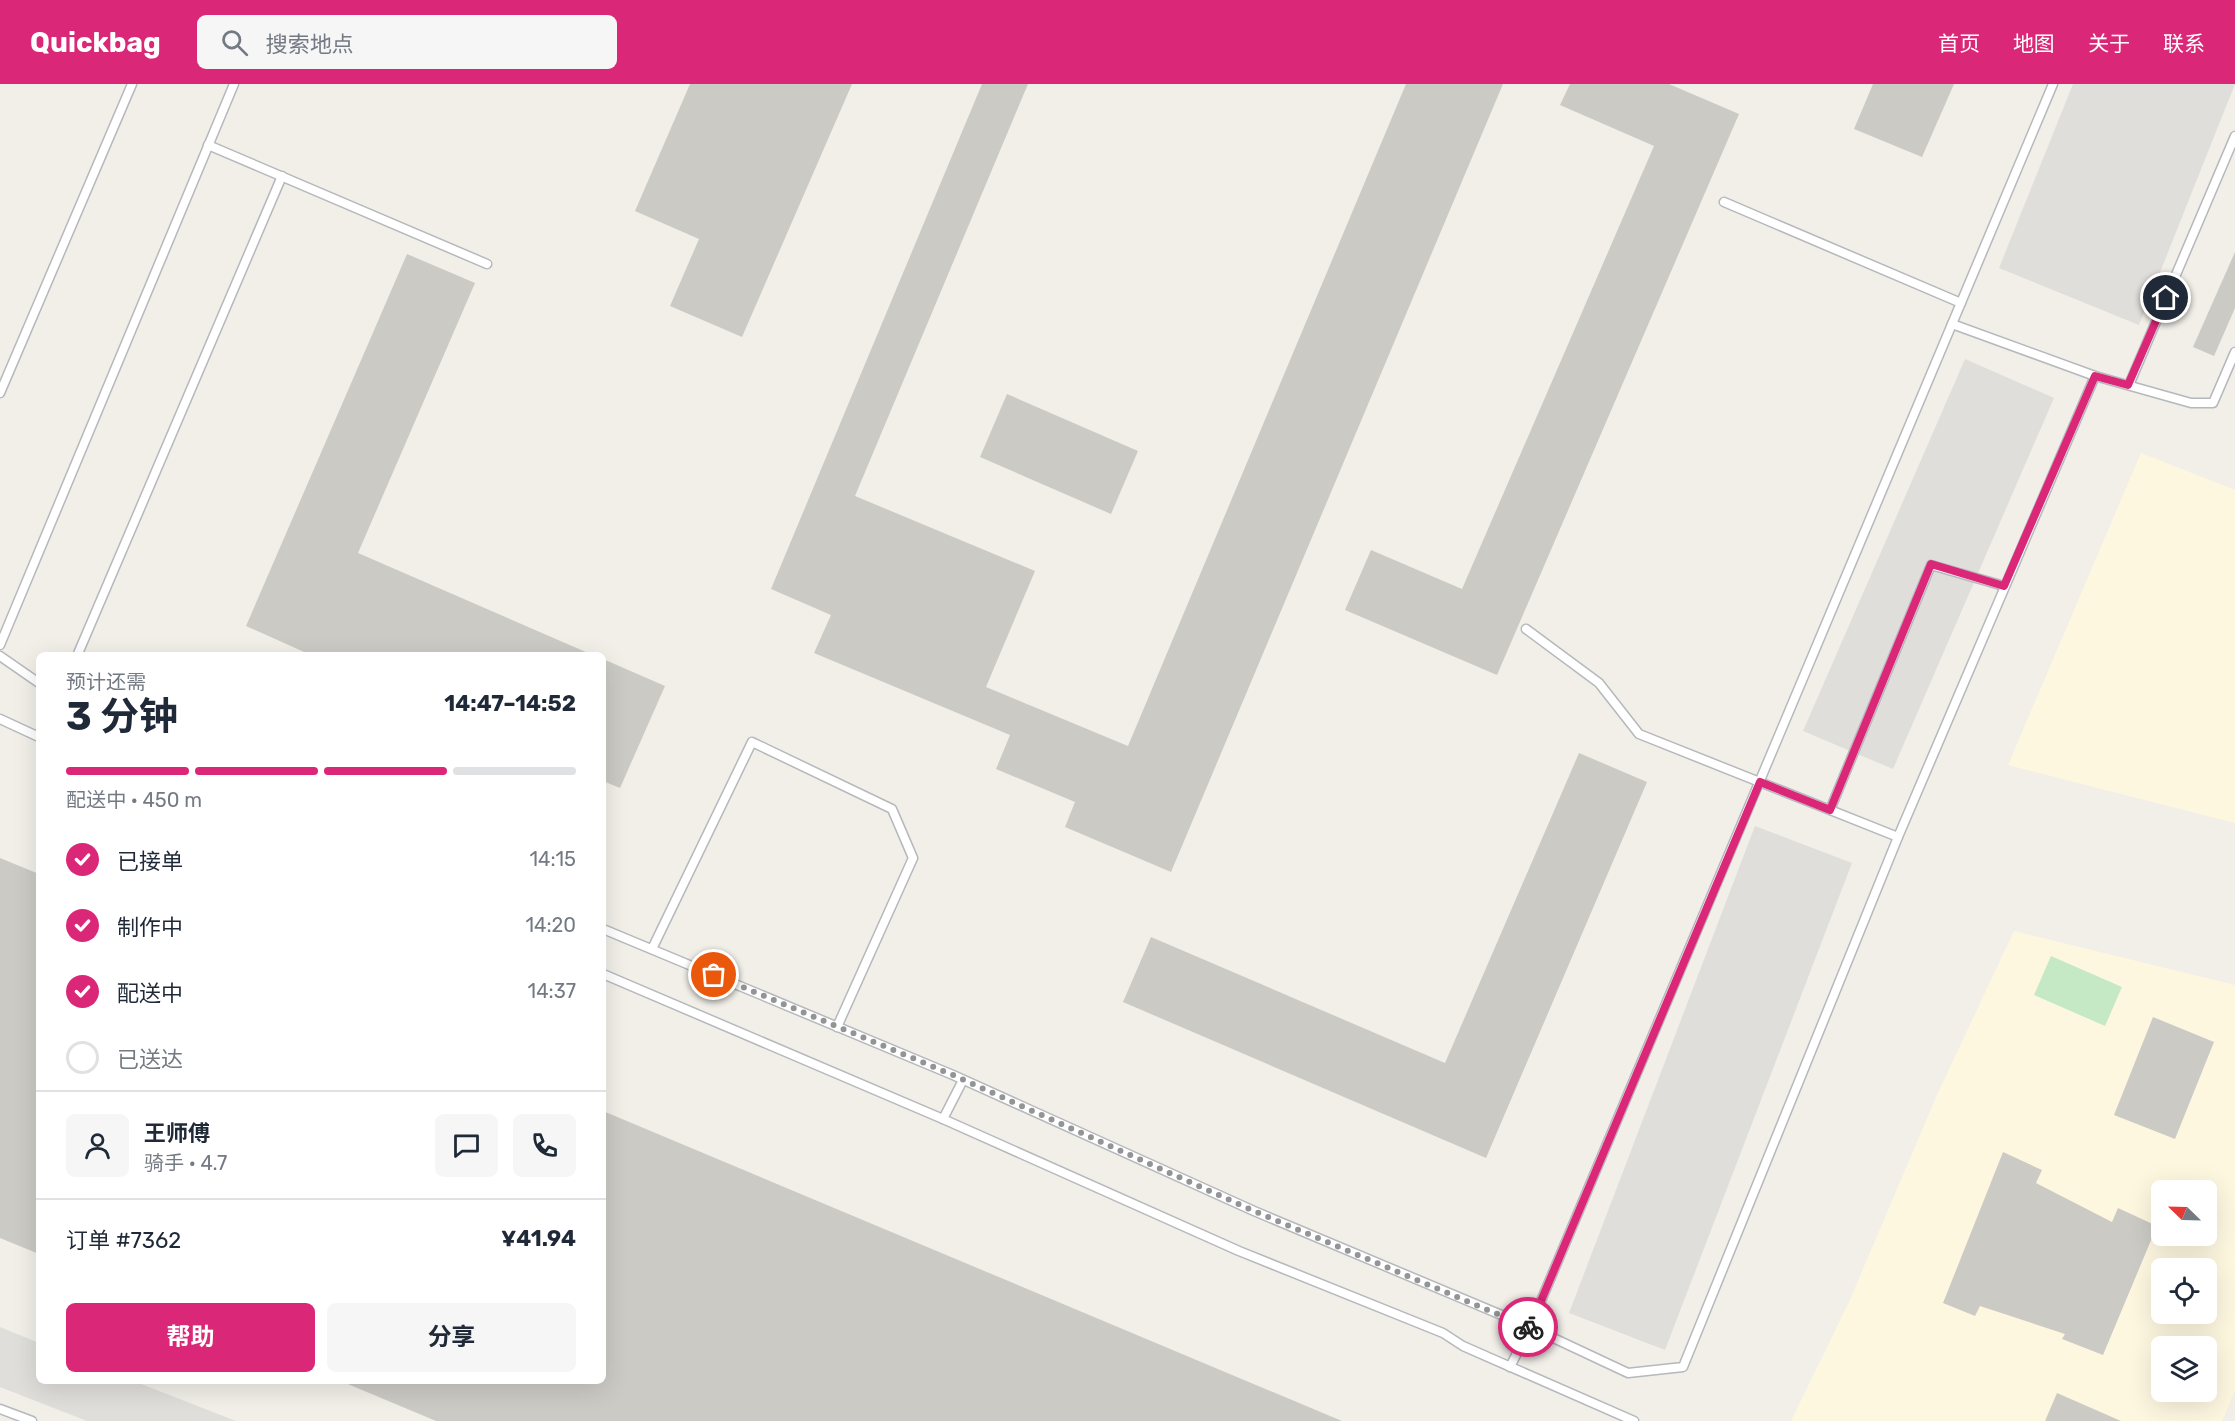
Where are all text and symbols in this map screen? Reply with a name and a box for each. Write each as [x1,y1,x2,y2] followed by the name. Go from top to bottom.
[197,15,617,69] search box
[30,26,161,59] text: Quickbag
[218,26,251,59] icon: search
[266,31,354,58] text: 搜索地点
[1938,31,1980,56] text: 首页
[2013,31,2055,56] text: 地图
[2088,31,2130,56] text: 关于
[2163,31,2205,56] text: 联系
[2140,272,2191,323] pin
[2149,281,2182,314] icon: home
[66,670,146,694] text: 预计还需
[444,690,576,717] text: 14:47–14:52
[66,694,178,740] text: 3 分钟
[66,788,202,812] text: 配送中 · 450 m
[66,843,99,876] icon: check
[529,847,576,871] text: 14:15
[117,848,183,875] text: 已接单
[66,909,99,942] icon: check
[525,913,576,937] text: 14:20
[117,914,183,941] text: 制作中
[688,949,739,1000] pin
[697,958,730,991] icon: bag
[66,975,99,1008] icon: check
[528,979,576,1003] text: 14:37
[117,980,183,1007] text: 配送中
[117,1046,183,1073] text: 已送达
[66,1114,129,1177] button: person
[435,1114,498,1177] button: chat
[513,1114,576,1177] button: phone
[144,1120,210,1147] text: 王师傅
[144,1151,227,1175] text: 骑手 · 4.7
[2151,1180,2217,1246] north arrow
[2151,1180,2217,1402] map controls
[501,1225,576,1252] text: ¥41.94
[66,1227,181,1254] text: 订单 #7362
[2151,1258,2217,1324] button: locate
[1498,1297,1558,1357] courier
[66,1303,315,1372] button: 帮助
[327,1303,576,1372] button: 分享
[1512,1311,1545,1344] icon: bike
[2151,1336,2217,1402] button: layers

